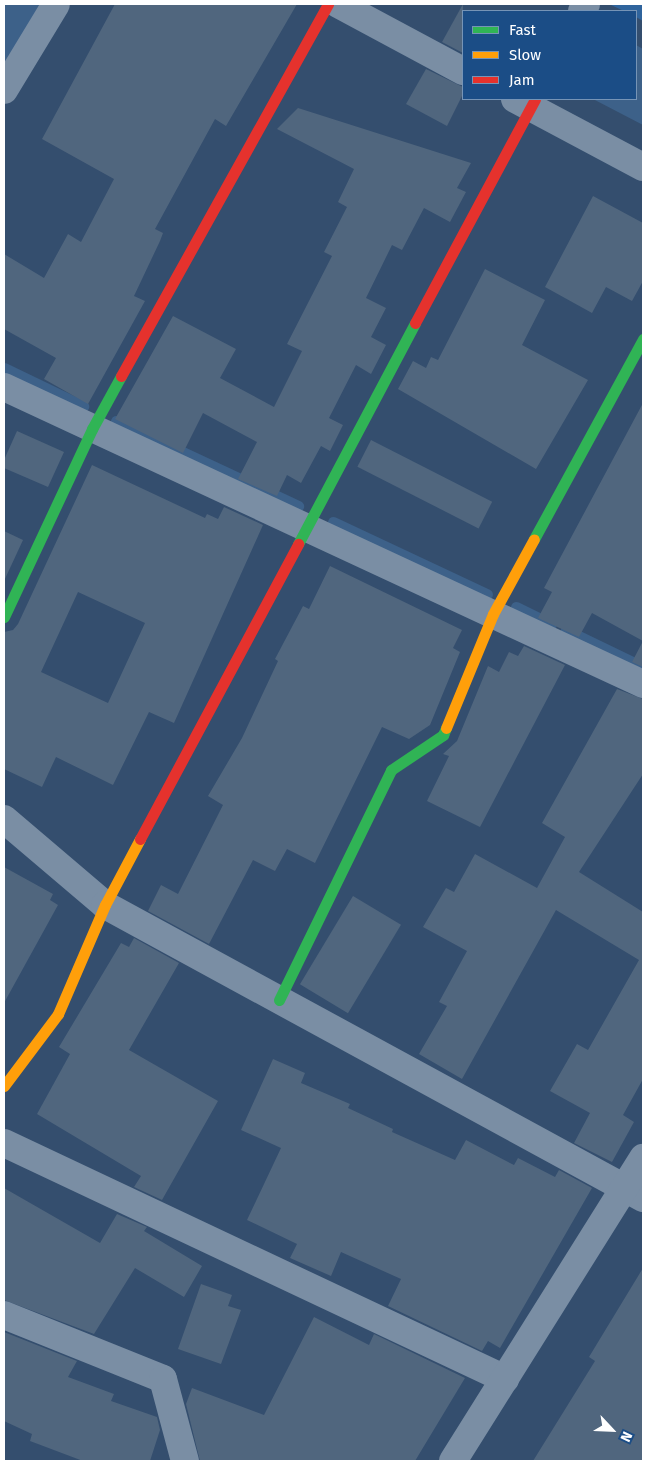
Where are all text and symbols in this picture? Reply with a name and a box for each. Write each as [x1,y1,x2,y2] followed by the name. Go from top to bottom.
[462,10,637,100] legend
[509,21,536,39] text: Fast
[509,46,541,64] text: Slow
[509,71,535,89] text: Jam
[587,1405,637,1455] north arrow
[616,1429,636,1444] text: N

